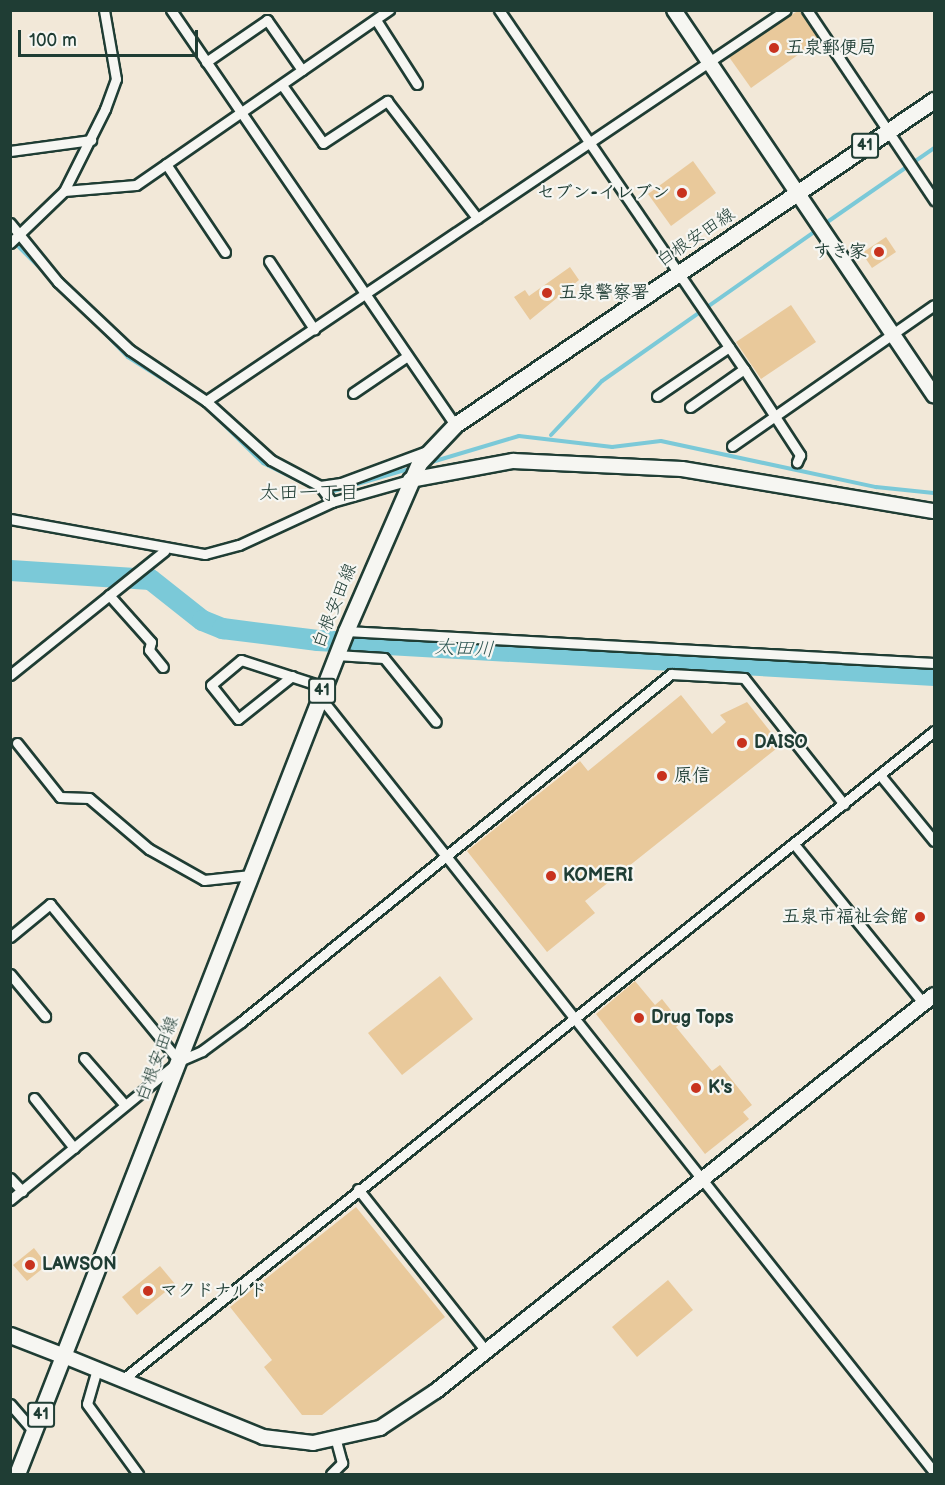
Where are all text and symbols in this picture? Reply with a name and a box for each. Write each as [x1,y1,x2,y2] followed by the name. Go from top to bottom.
[21,18,201,56] scale bar
[29,30,77,51] text: 100 m
[786,37,876,59] place label: 五泉郵便局
[767,41,781,55] marker: 五泉郵便局
[850,133,880,159] road number: 41
[537,182,670,204] place label: セブン-イレブン
[675,186,689,200] marker: セブン-イレブン
[653,204,739,272] street label: 白根安田線
[813,241,867,263] place label: すき家
[872,245,886,259] marker: すき家
[559,282,649,304] place label: 五泉警察署
[540,286,554,300] marker: 五泉警察署
[259,481,359,505] district label: 太田一丁目
[308,560,362,652] street label: 白根安田線
[433,635,495,663] water label: 太田川
[307,678,337,704] road number: 41
[754,732,808,754] place label: DAISO
[735,736,749,750] marker: DAISO
[674,765,710,787] place label: 原信
[655,769,669,783] marker: 原信
[563,865,633,887] place label: KOMERI
[544,869,558,883] marker: KOMERI
[782,906,908,928] place label: 五泉市福祉会館
[913,910,927,924] marker: 五泉市福祉会館
[651,1007,734,1029] place label: Drug Tops
[632,1011,646,1025] marker: Drug Tops
[132,1013,184,1105] street label: 白根安田線
[708,1077,732,1099] place label: K's
[689,1081,703,1095] marker: K's
[42,1254,117,1276] place label: LAWSON
[23,1258,37,1272] marker: LAWSON
[160,1280,268,1302] place label: マクドナルド
[141,1284,155,1298] marker: マクドナルド
[26,1402,56,1428] road number: 41

